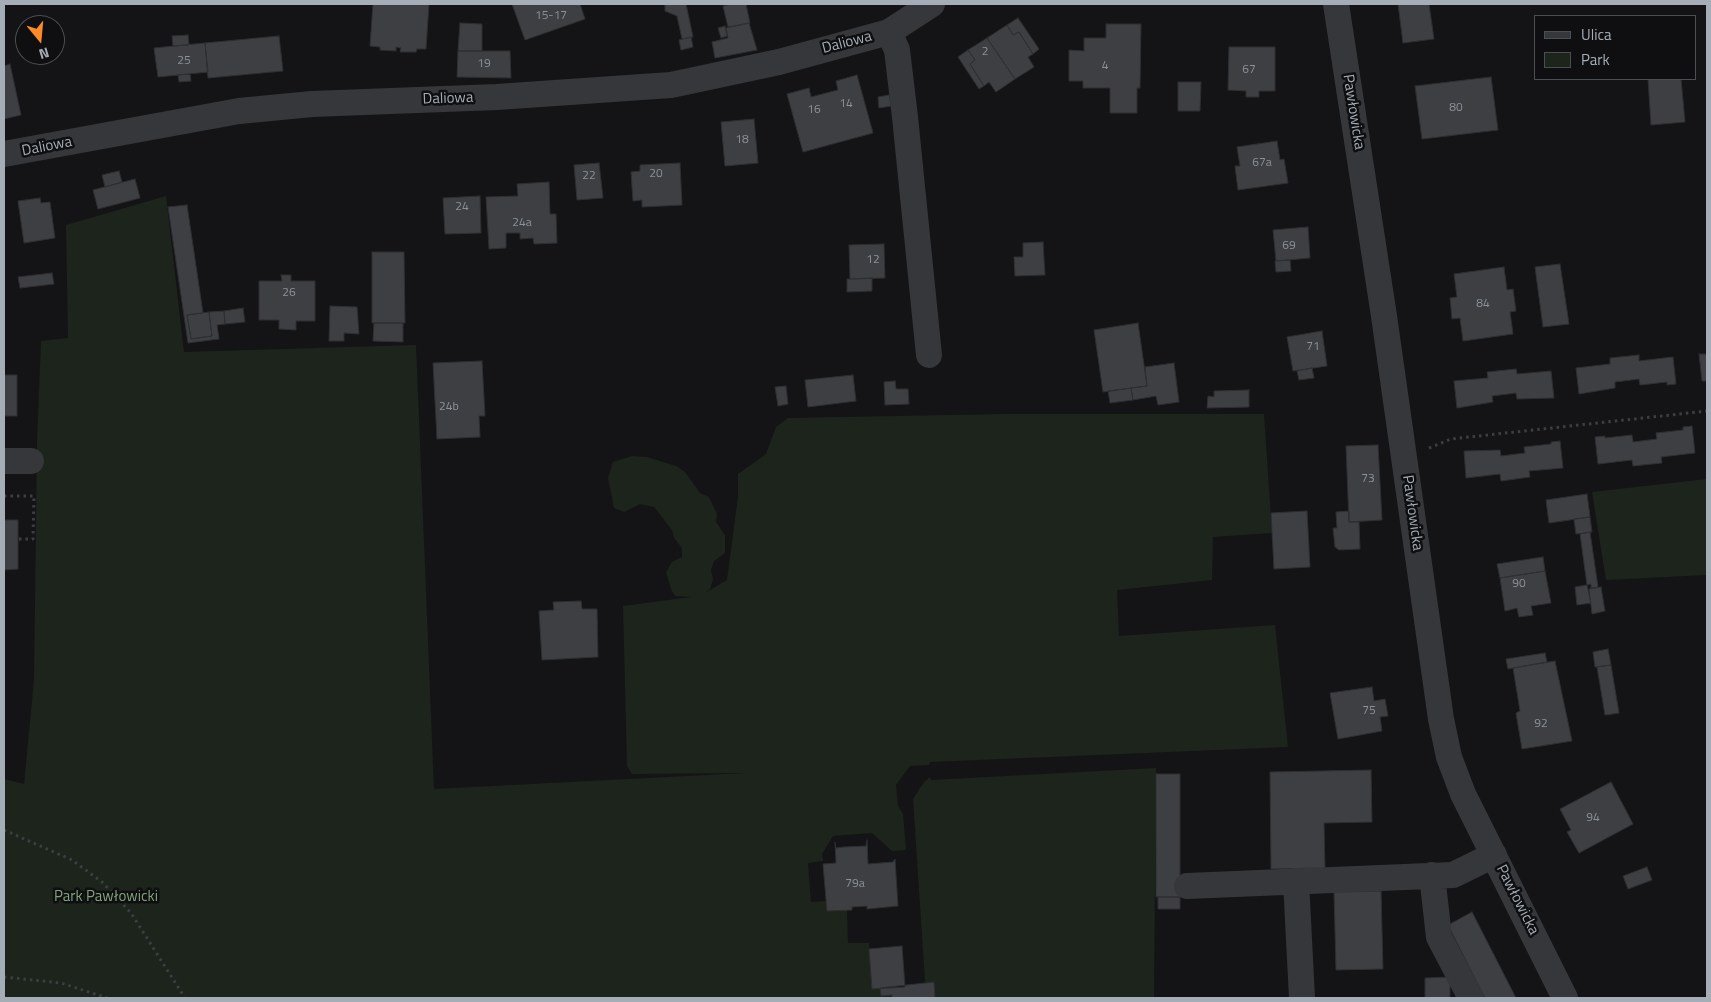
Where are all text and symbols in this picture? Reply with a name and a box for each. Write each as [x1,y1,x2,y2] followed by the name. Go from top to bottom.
[535,9,567,23] house number: 15-17
[15,15,65,65] north arrow
[1534,15,1696,80] legend
[1581,23,1611,46] text: Ulica
[820,28,874,58] street label: Daliowa
[37,42,52,65] text: N
[982,45,988,59] house number: 2
[1581,48,1610,71] text: Park
[177,54,191,68] house number: 25
[477,57,491,71] house number: 19
[1102,59,1108,73] house number: 4
[1242,63,1256,77] house number: 67
[1338,73,1368,151] street label: Pawłowicka
[422,89,474,109] street label: Daliowa
[839,97,853,111] house number: 14
[1449,101,1463,115] house number: 80
[807,103,821,117] house number: 16
[20,133,74,161] street label: Daliowa
[735,133,749,147] house number: 18
[1252,156,1272,170] house number: 67a
[649,167,663,181] house number: 20
[582,169,596,183] house number: 22
[455,200,469,214] house number: 24
[512,216,532,230] house number: 24a
[1282,239,1296,253] house number: 69
[866,253,880,267] house number: 12
[282,286,296,300] house number: 26
[1476,297,1490,311] house number: 84
[1306,340,1320,354] house number: 71
[439,400,459,414] house number: 24b
[1361,472,1375,486] house number: 73
[1398,474,1426,552] street label: Pawłowicka
[1512,577,1526,591] house number: 90
[1362,704,1376,718] house number: 75
[1534,717,1548,731] house number: 92
[1586,811,1600,825] house number: 94
[1492,862,1542,938] street label: Pawłowicka
[845,877,865,891] house number: 79a
[54,888,158,906] park label: Park Pawłowicki

